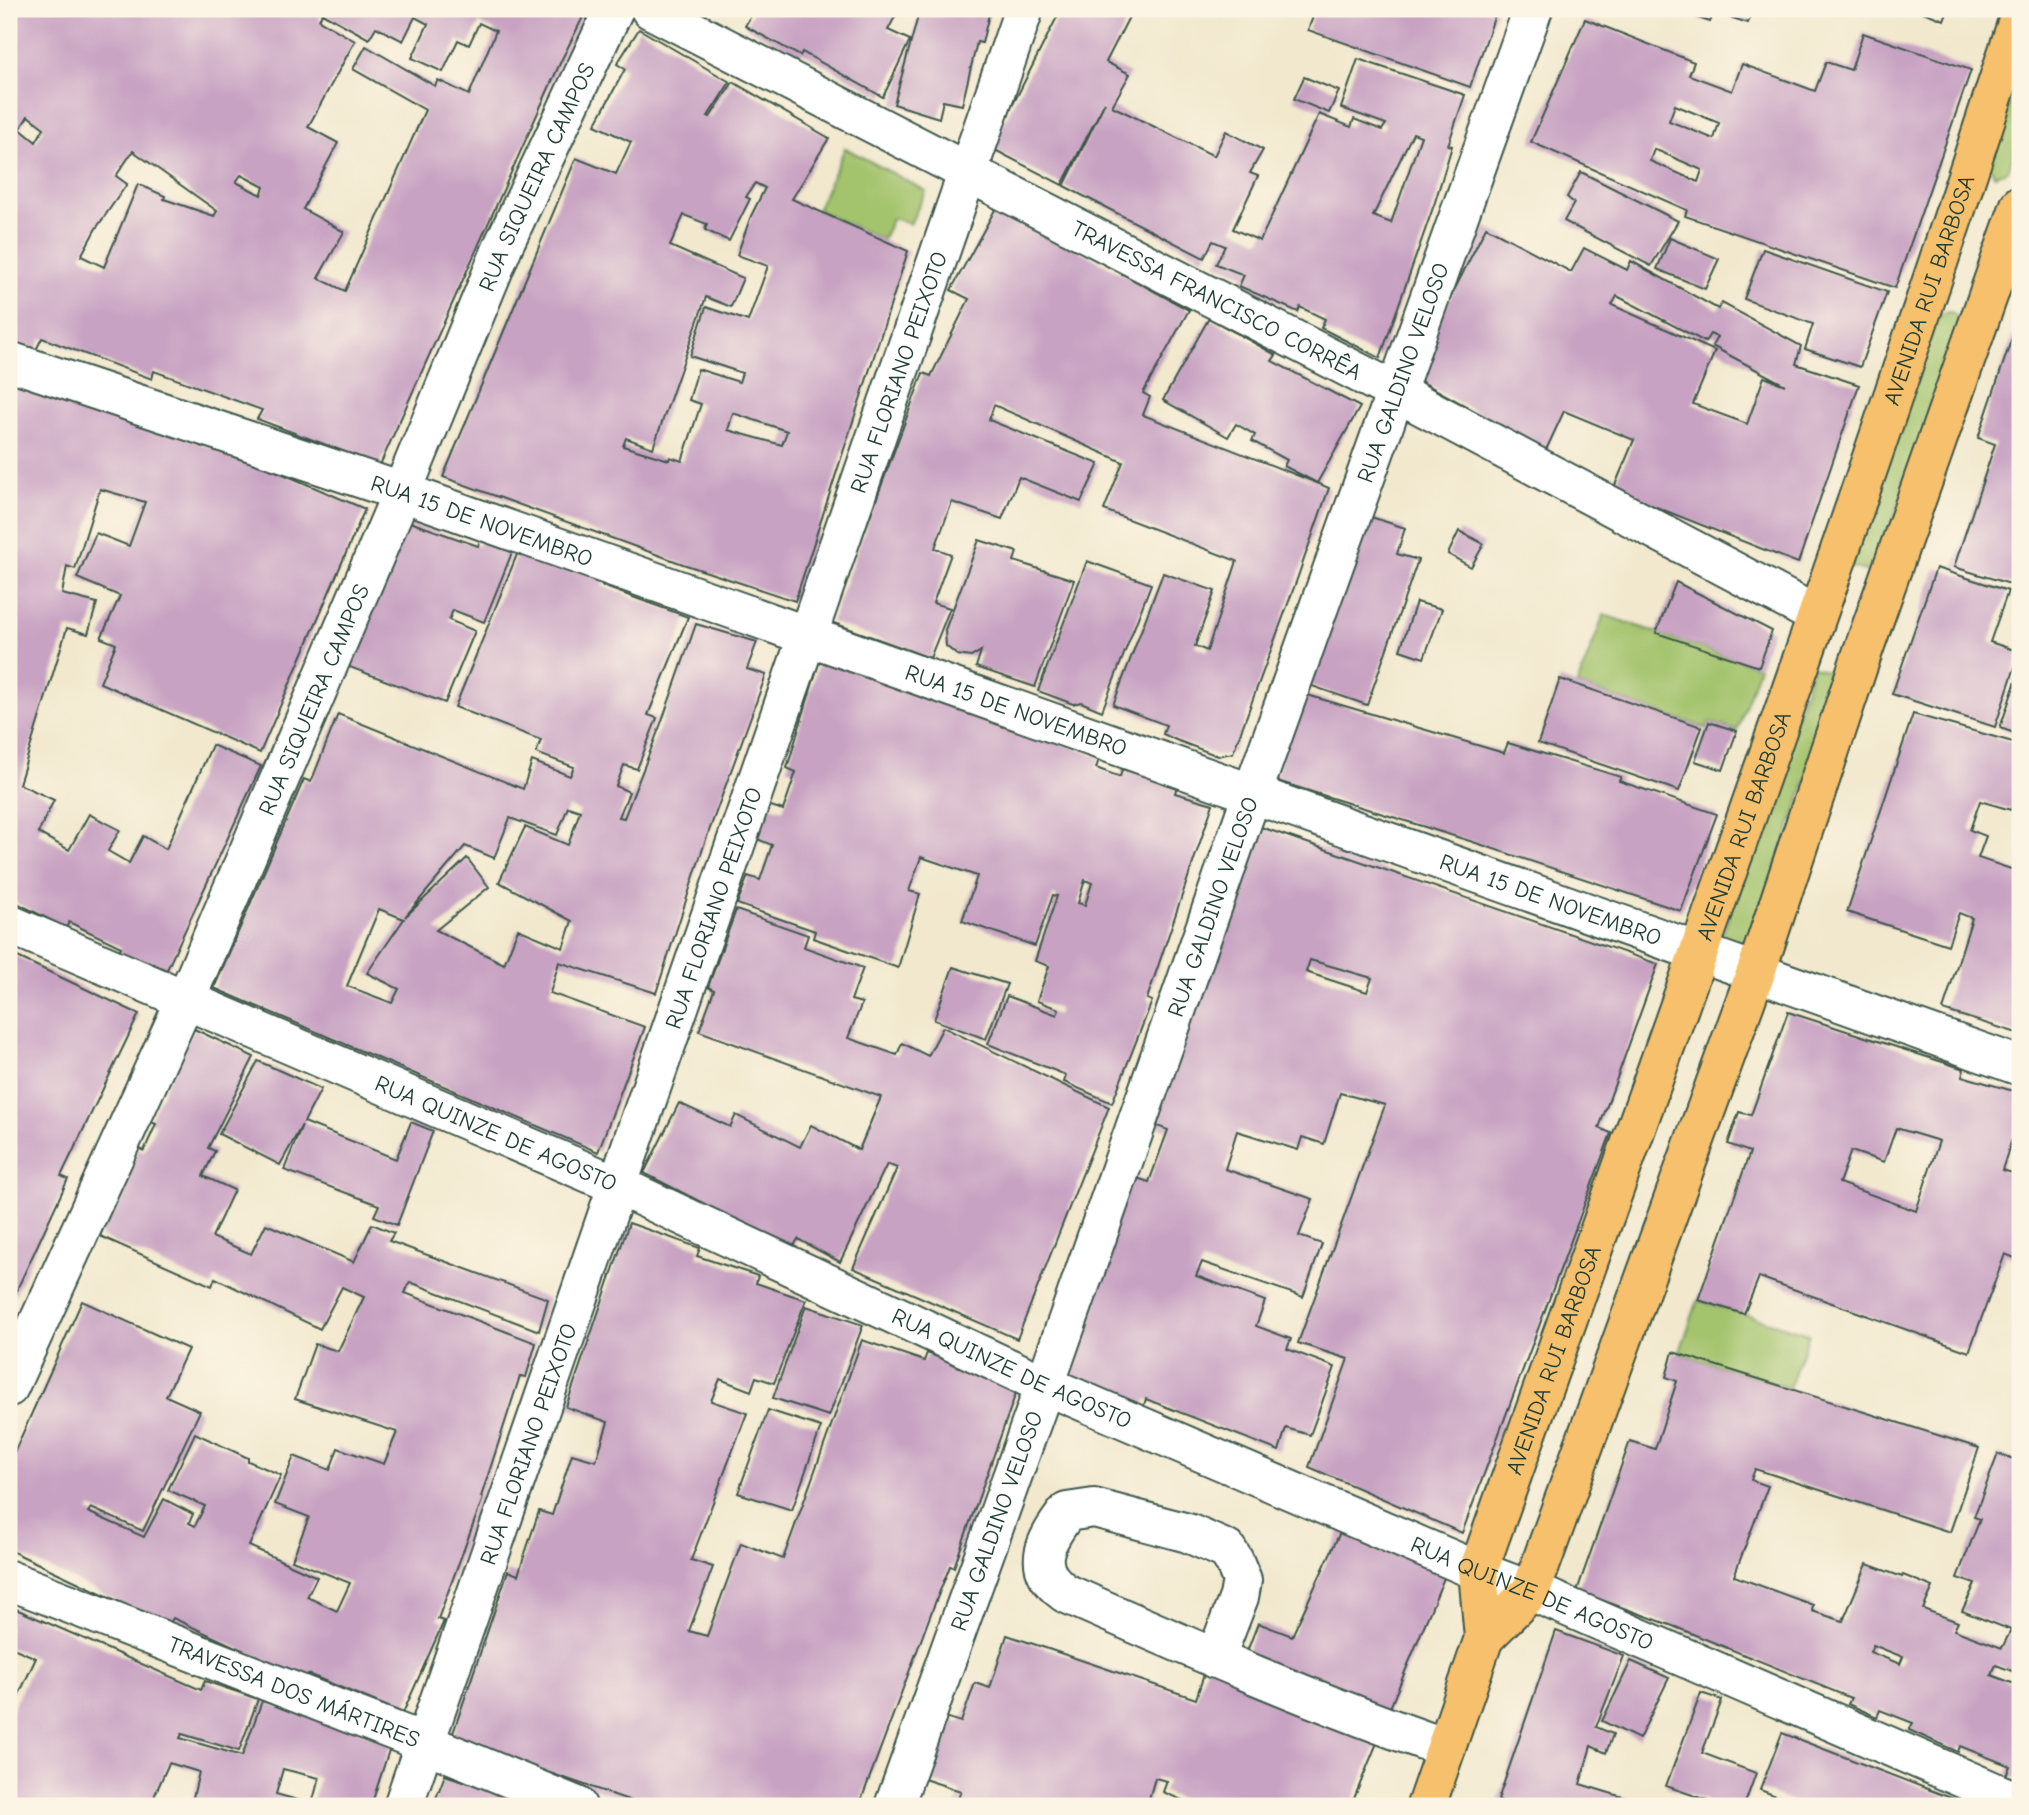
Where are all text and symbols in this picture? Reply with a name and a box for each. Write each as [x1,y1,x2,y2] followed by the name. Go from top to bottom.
[473,58,600,295] street label: RUA SIQUEIRA CAMPOS
[1877,171,1980,409] street label: AVENIDA RUI BARBOSA
[1067,214,1366,386] street label: TRAVESSA FRANCISCO CORRÊA
[844,248,953,497] street label: RUA FLORIANO PEIXOTO
[1351,259,1455,486] street label: RUA GALDINO VELOSO
[367,469,596,572] street label: RUA 15 DE NOVEMBRO
[252,580,375,819] street label: RUA SIQUEIRA CAMPOS
[902,658,1131,762] street label: RUA 15 DE NOVEMBRO
[1691,708,1796,944] street label: AVENIDA RUI BARBOSA
[659,784,767,1032] street label: RUA FLORIANO PEIXOTO
[1162,793,1264,1020] street label: RUA GALDINO VELOSO
[1436,848,1665,951] street label: RUA 15 DE NOVEMBRO
[371,1069,621,1197] street label: RUA QUINZE DE AGOSTO
[1500,1242,1606,1478] street label: AVENIDA RUI BARBOSA
[888,1302,1136,1434] street label: RUA QUINZE DE AGOSTO
[474,1320,582,1568] street label: RUA FLORIANO PEIXOTO
[945,1407,1048,1634] street label: RUA GALDINO VELOSO
[1407,1530,1658,1656] street label: RUA QUINZE DE AGOSTO
[164,1630,424,1753] street label: TRAVESSA DOS MÁRTIRES

